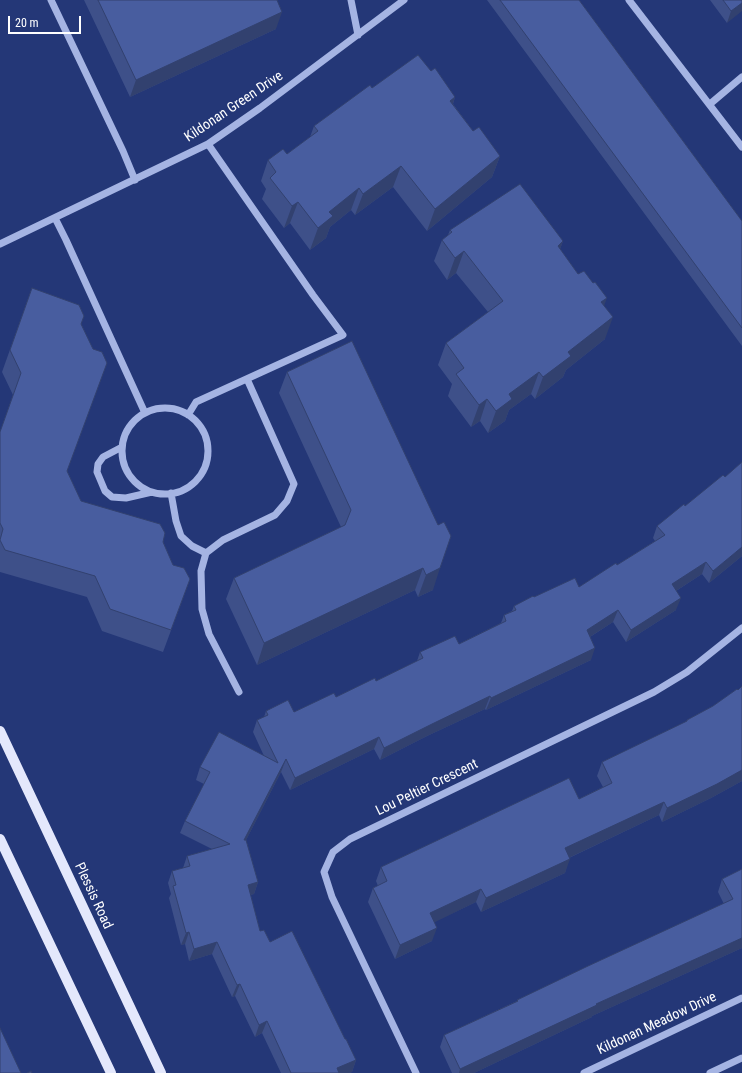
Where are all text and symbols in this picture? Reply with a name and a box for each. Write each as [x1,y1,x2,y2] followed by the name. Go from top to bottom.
[10,8,83,34] scale bar
[15,16,39,30] text: 20 m
[182,68,286,146] street label: Kildonan Green Drive
[373,756,481,820] street label: Lou Peltier Crescent
[70,860,116,932] street label: Plessis Road
[595,989,719,1059] street label: Kildonan Meadow Drive

